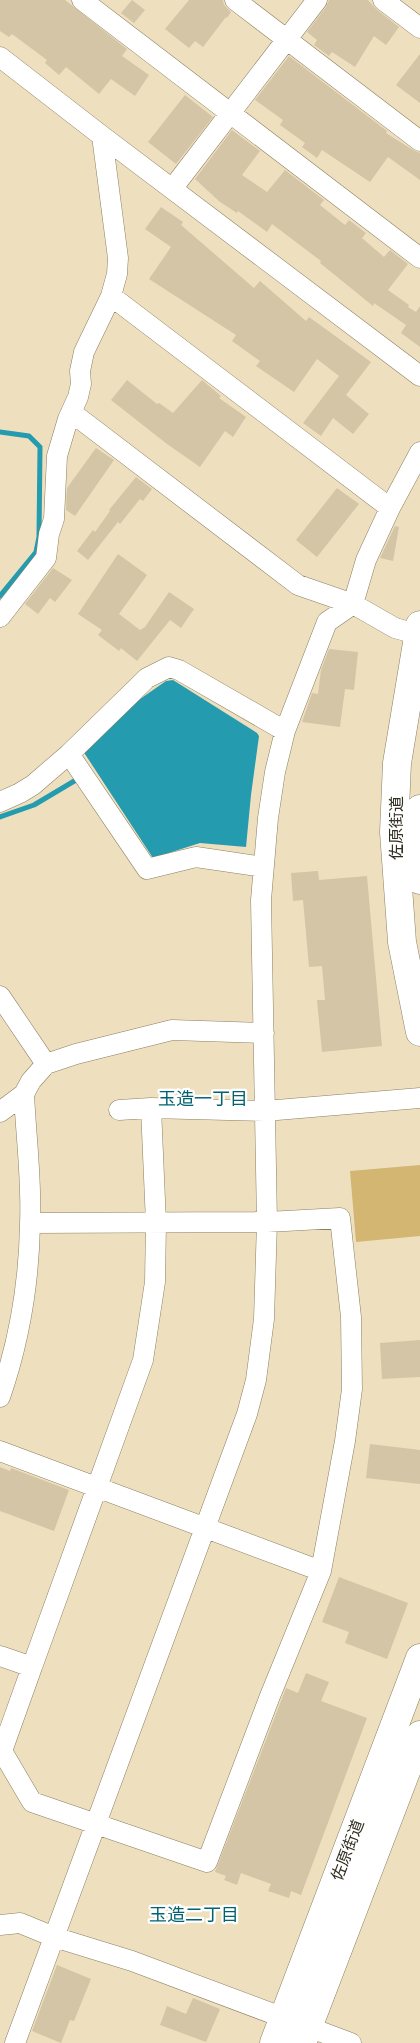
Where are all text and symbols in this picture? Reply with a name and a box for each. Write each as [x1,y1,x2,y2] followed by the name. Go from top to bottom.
[387,796,406,860] street label: 佐原街道
[158,1088,248,1110] district label: 玉造一丁目
[327,1817,368,1883] street label: 佐原街道
[149,1904,239,1926] district label: 玉造二丁目

